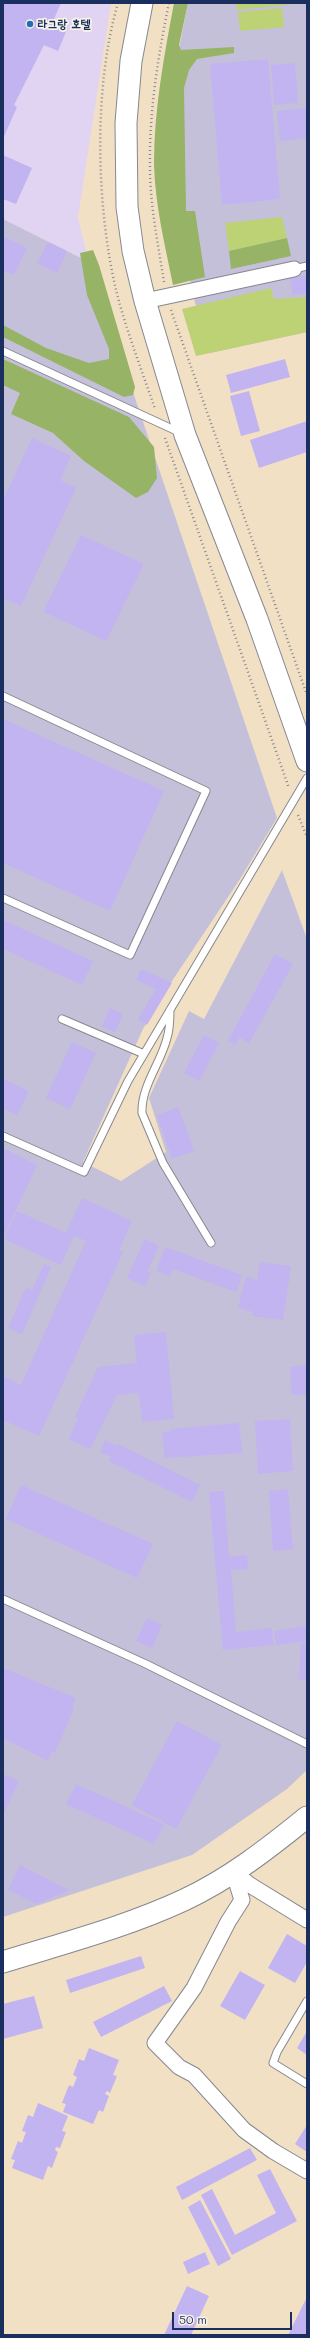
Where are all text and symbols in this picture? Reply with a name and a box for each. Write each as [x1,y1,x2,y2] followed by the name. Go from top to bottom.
[38,17,91,31] place label: 라그랑 호텔
[25,19,35,29] marker: 라그랑 호텔
[174,2304,294,2330] scale bar
[179,2311,207,2327] text: 50 m

